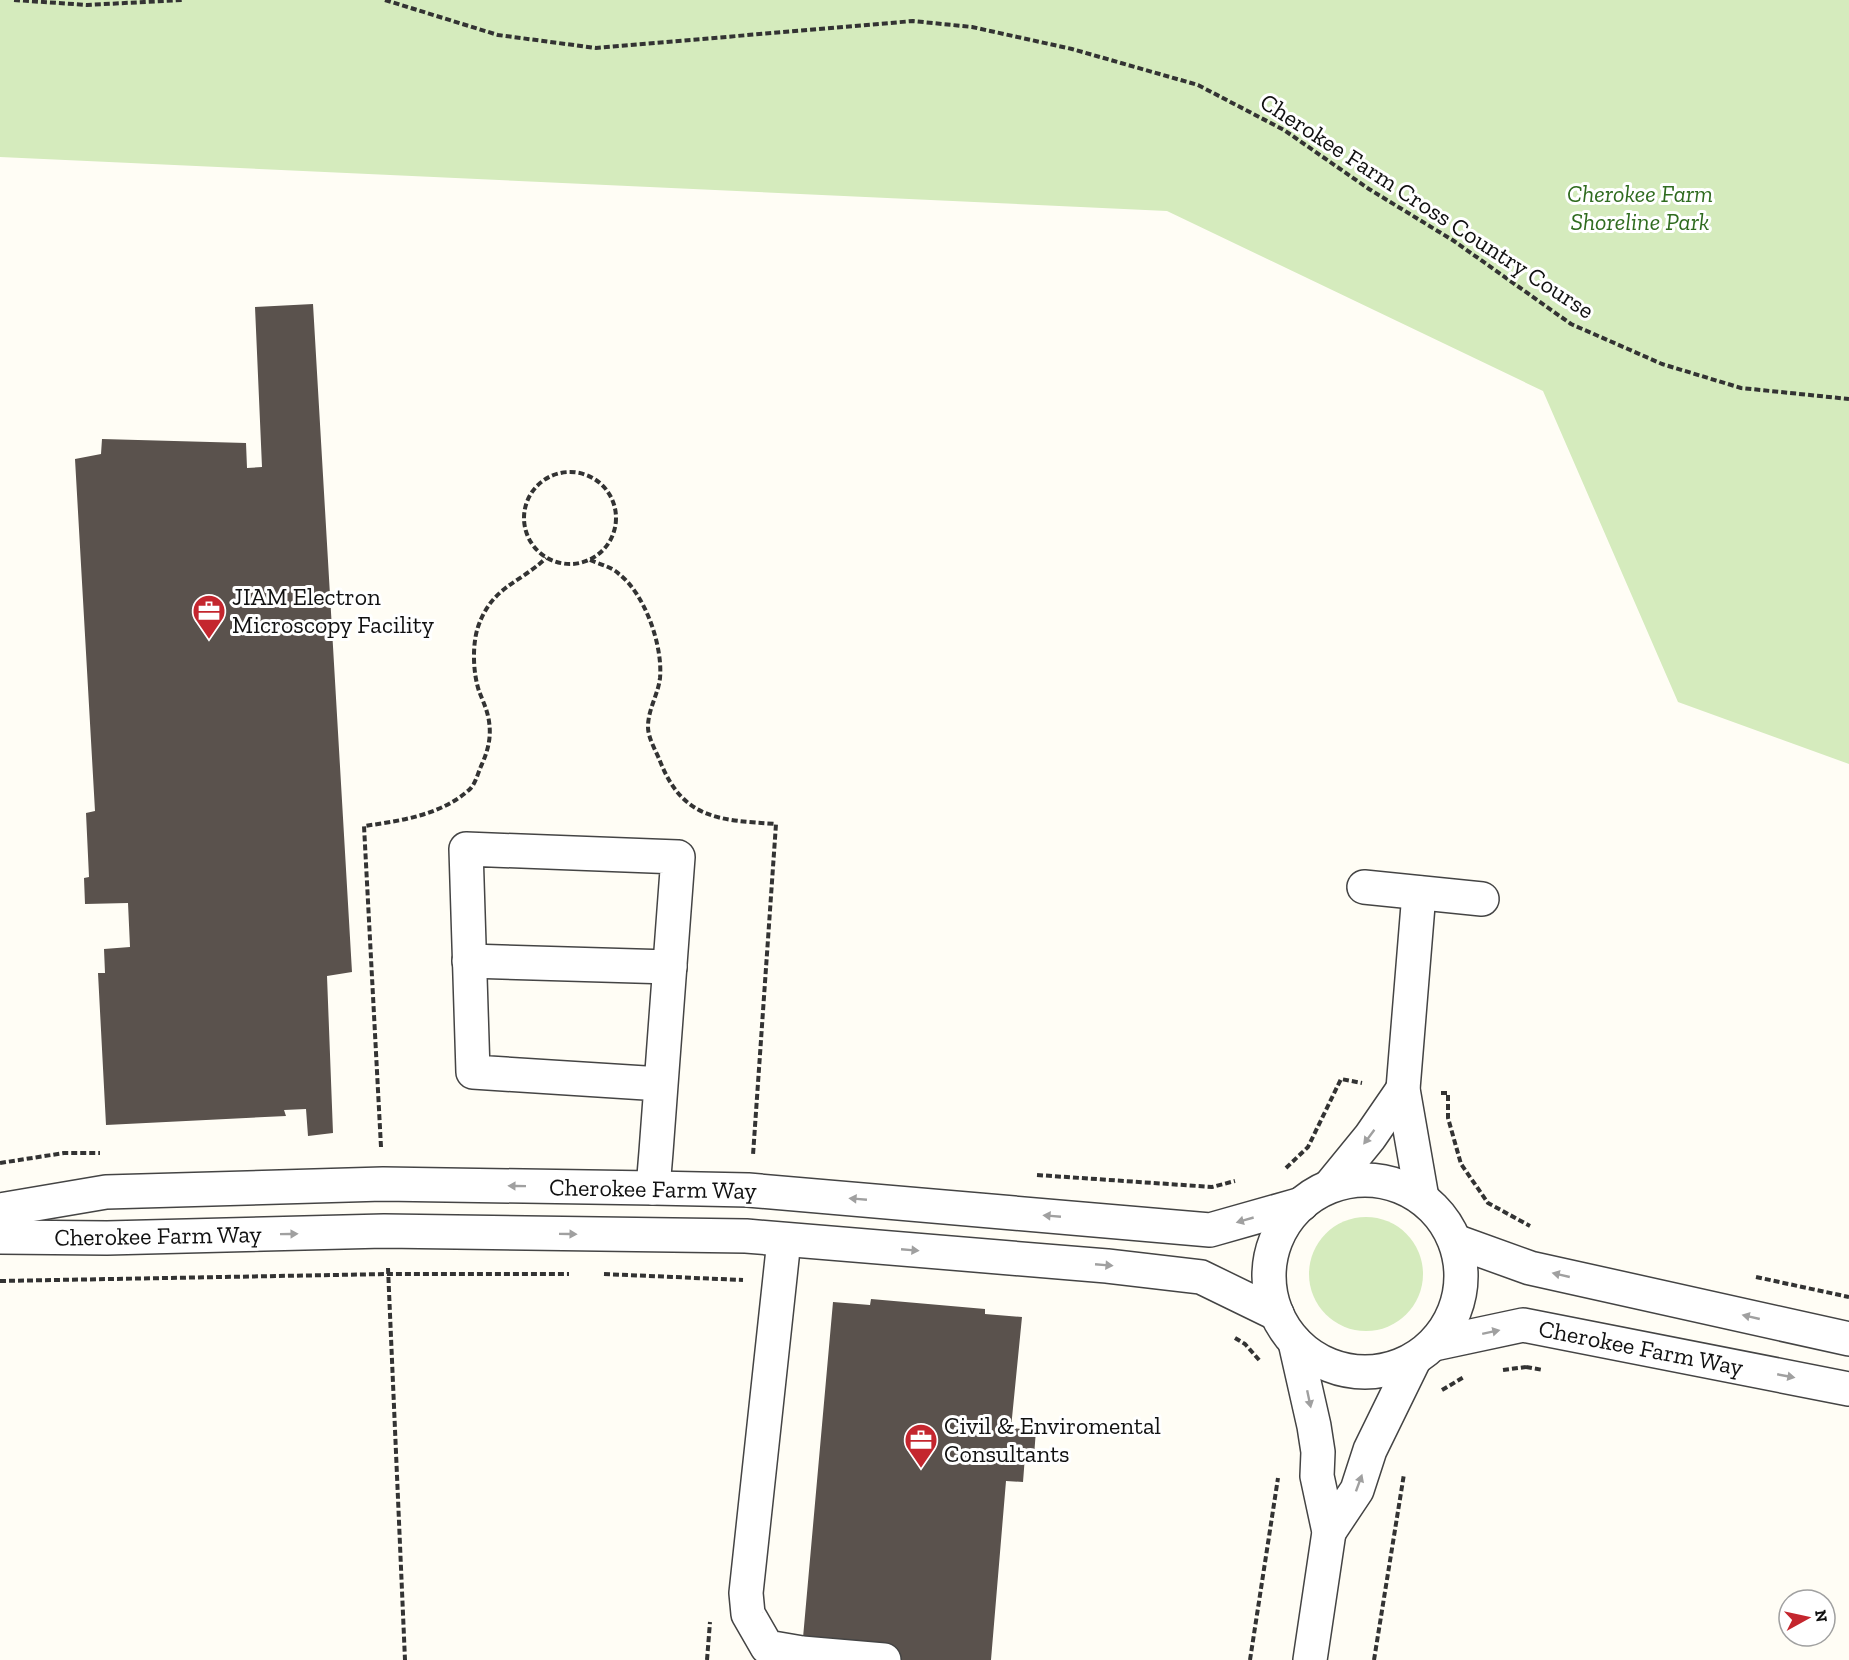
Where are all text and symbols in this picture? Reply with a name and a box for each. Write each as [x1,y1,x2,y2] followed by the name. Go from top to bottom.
[1255,87,1600,325] street label: Cherokee Farm Cross Country Course
[1567,179,1713,236] park label: Cherokee Farm Shoreline Park
[232,582,435,639] place label: JIAM Electron Microscopy Facility
[191,593,227,640] office icon: JIAM Electron Microscopy Facility
[1363,1129,1376,1145] one-way arrow
[549,1172,758,1205] street label: Cherokee Farm Way
[507,1181,526,1191] one-way arrow
[849,1194,868,1204] one-way arrow
[1043,1211,1062,1221] one-way arrow
[1236,1215,1255,1225] one-way arrow
[54,1219,263,1252] street label: Cherokee Farm Way
[280,1229,299,1238] one-way arrow
[559,1229,578,1239] one-way arrow
[900,1245,919,1255] one-way arrow
[1095,1261,1114,1270] one-way arrow
[1551,1270,1570,1279] one-way arrow
[1742,1312,1760,1322] one-way arrow
[1536,1313,1746,1382] street label: Cherokee Farm Way
[1482,1327,1501,1336] one-way arrow
[1776,1372,1795,1381] one-way arrow
[1304,1390,1314,1409] one-way arrow
[944,1411,1161,1468] place label: Civil & Enviromental Consultants
[903,1422,939,1469] office icon: Civil & Enviromental Consultants
[1355,1473,1365,1491] one-way arrow
[1777,1588,1837,1648] north arrow
[1811,1609,1832,1623] text: N

